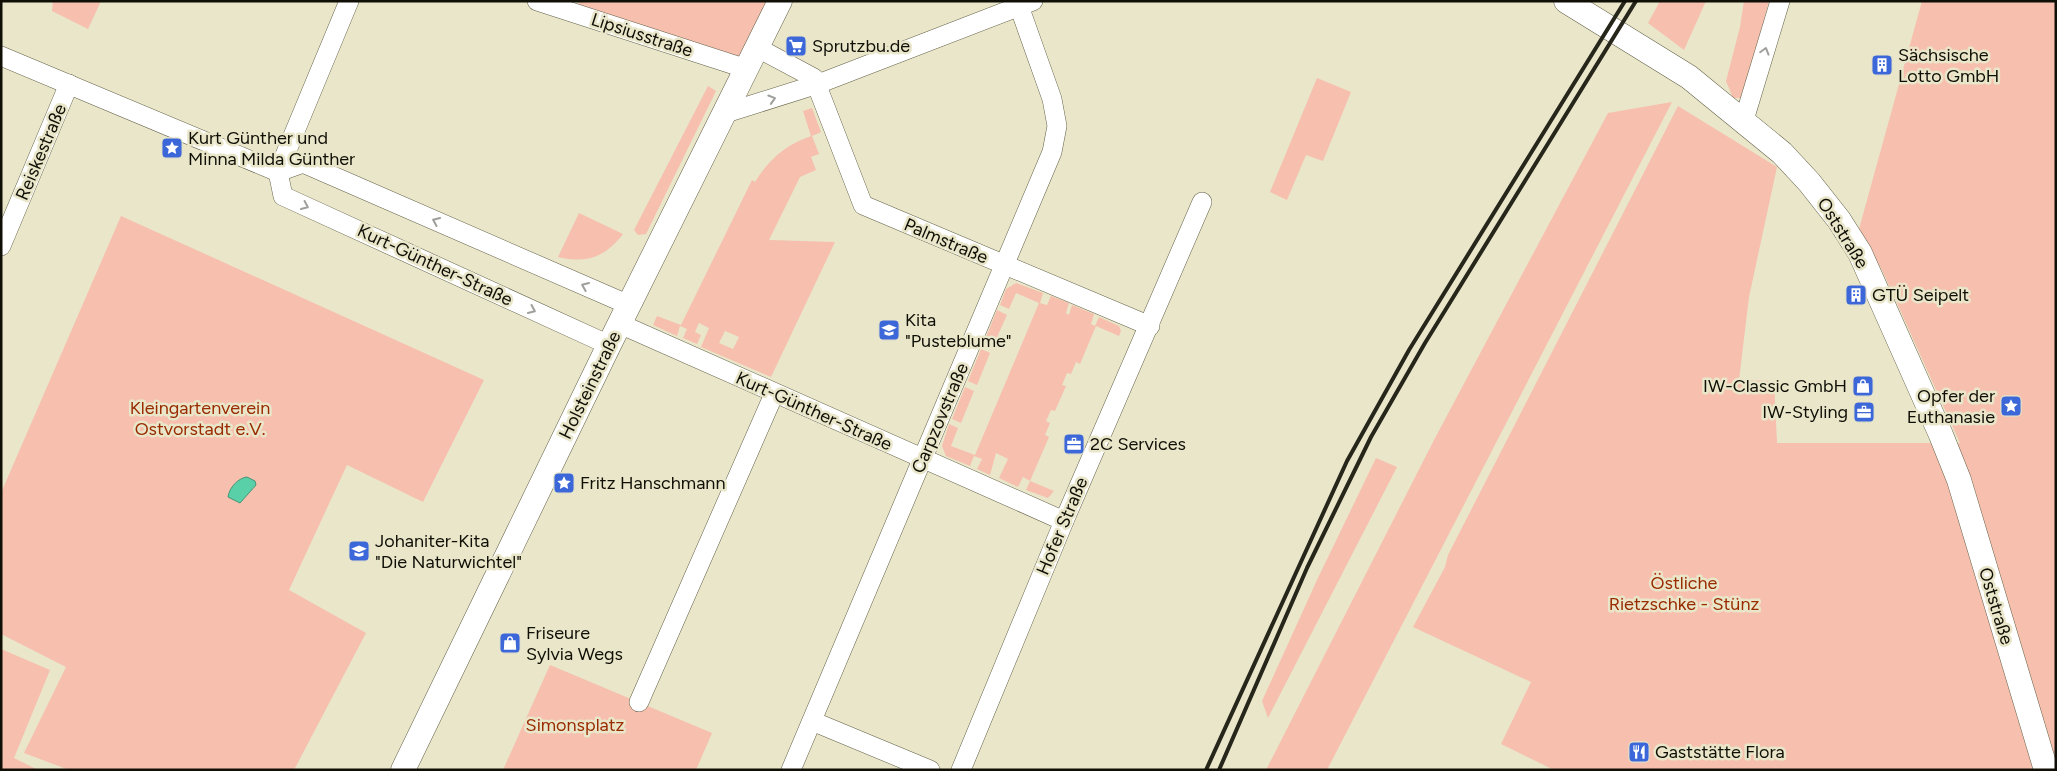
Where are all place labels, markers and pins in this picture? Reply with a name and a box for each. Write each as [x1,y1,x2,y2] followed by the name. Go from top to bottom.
[784,34,808,58] supermarket icon: Sprutzbu.de
[812,35,910,57] place label: Sprutzbu.de
[1898,44,1999,87] place label: Sächsische Lotto GmbH
[1870,53,1894,77] building icon: Sächsische Lotto GmbH
[188,127,355,170] place label: Kurt Günther und Minna Milda Günther
[160,136,184,160] place icon: Kurt Günther und Minna Milda Günther
[1844,283,1868,307] building icon: GTÜ Seipelt
[1872,284,1969,306] place label: GTÜ Seipelt
[905,309,1012,352] place label: Kita "Pusteblume"
[877,318,901,342] school or university icon: Kita "Pusteblume"
[1851,374,1875,398] shop icon: IW-Classic GmbH
[1703,375,1847,397] place label: IW-Classic GmbH
[1907,385,1995,428] place label: Opfer der Euthanasie
[1999,394,2023,418] place icon: Opfer der Euthanasie
[1852,400,1876,424] office icon: IW-Styling
[1762,401,1848,423] place label: IW-Styling
[1062,432,1086,456] office icon: 2C Services
[1090,433,1186,455] place label: 2C Services
[552,471,576,495] place icon: Fritz Hanschmann
[580,472,725,494] place label: Fritz Hanschmann
[375,530,522,573] place label: Johaniter-Kita "Die Naturwichtel"
[347,539,371,563] school or university icon: Johaniter-Kita "Die Naturwichtel"
[526,622,623,665] place label: Friseure Sylvia Wegs
[498,631,522,655] shop icon: Friseure Sylvia Wegs
[1627,740,1651,764] restaurant icon: Gaststätte Flora
[1655,741,1785,763] place label: Gaststätte Flora

